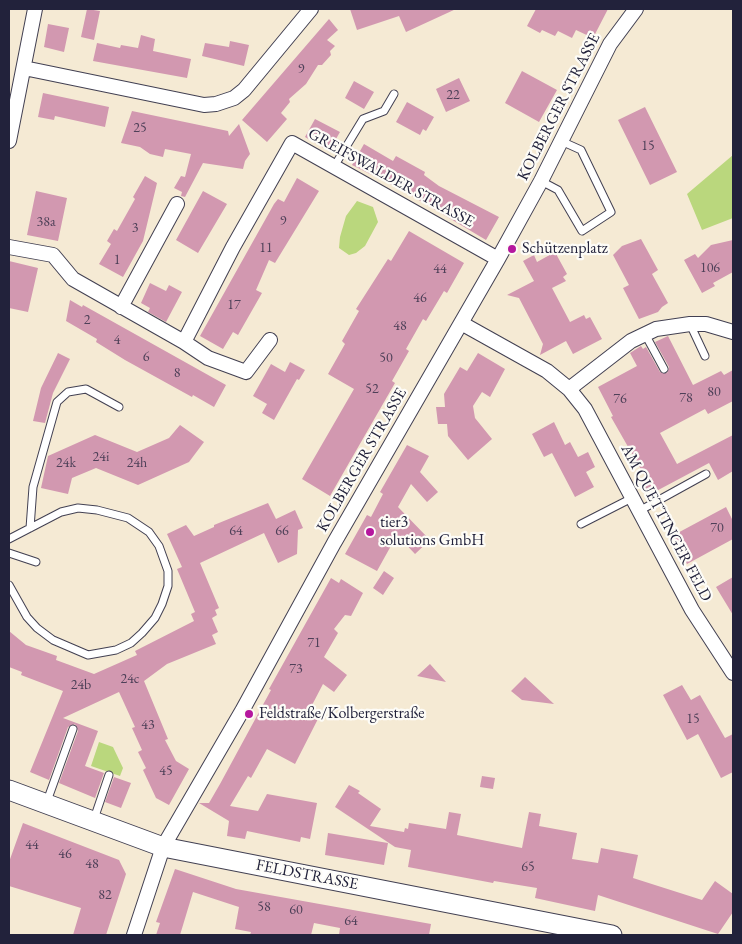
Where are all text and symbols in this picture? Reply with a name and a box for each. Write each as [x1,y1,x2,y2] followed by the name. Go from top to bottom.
[514,30,604,184] street label: KOLBERGER STRASSE
[298,61,304,77] house number: 9
[446,87,460,103] house number: 22
[133,120,147,136] house number: 25
[305,124,477,232] street label: GREIFSWALDER STRASSE
[641,138,655,154] house number: 15
[280,213,286,229] house number: 9
[36,214,56,230] house number: 38a
[132,220,138,236] house number: 3
[522,239,608,259] place label: Schützenplatz
[259,240,273,256] house number: 11
[506,243,518,255] marker: Schützenplatz
[114,252,120,268] house number: 1
[700,260,720,276] house number: 106
[433,261,447,277] house number: 44
[413,290,427,306] house number: 46
[227,297,241,313] house number: 17
[84,312,90,328] house number: 2
[393,318,407,334] house number: 48
[114,332,120,348] house number: 4
[143,349,149,365] house number: 6
[379,350,393,366] house number: 50
[174,365,180,381] house number: 8
[365,381,379,397] house number: 52
[707,384,721,400] house number: 80
[313,385,411,535] street label: KOLBERGER STRASSE
[679,390,693,406] house number: 78
[613,391,627,407] house number: 76
[616,441,716,605] street label: AM QUETTINGER FELD
[93,449,109,465] house number: 24i
[56,455,76,471] house number: 24k
[127,455,147,471] house number: 24h
[380,513,484,551] place label: tier3 solutions GmbH
[710,520,724,536] house number: 70
[229,523,243,539] house number: 64
[275,523,289,539] house number: 66
[364,526,376,538] marker: tier3 solutions GmbH
[307,635,321,651] house number: 71
[289,661,303,677] house number: 73
[120,671,140,687] house number: 24c
[71,677,91,693] house number: 24b
[259,704,425,724] place label: Feldstraße/Kolbergerstraße
[243,708,255,720] marker: Feldstraße/Kolbergerstraße
[686,711,700,727] house number: 15
[141,717,155,733] house number: 43
[159,763,173,779] house number: 45
[25,837,39,853] house number: 44
[58,846,72,862] house number: 46
[85,856,99,872] house number: 48
[254,856,360,894] street label: FELDSTRASSE
[521,859,535,875] house number: 65
[98,887,112,903] house number: 82
[257,899,271,915] house number: 58
[289,902,303,918] house number: 60
[344,913,358,929] house number: 64

